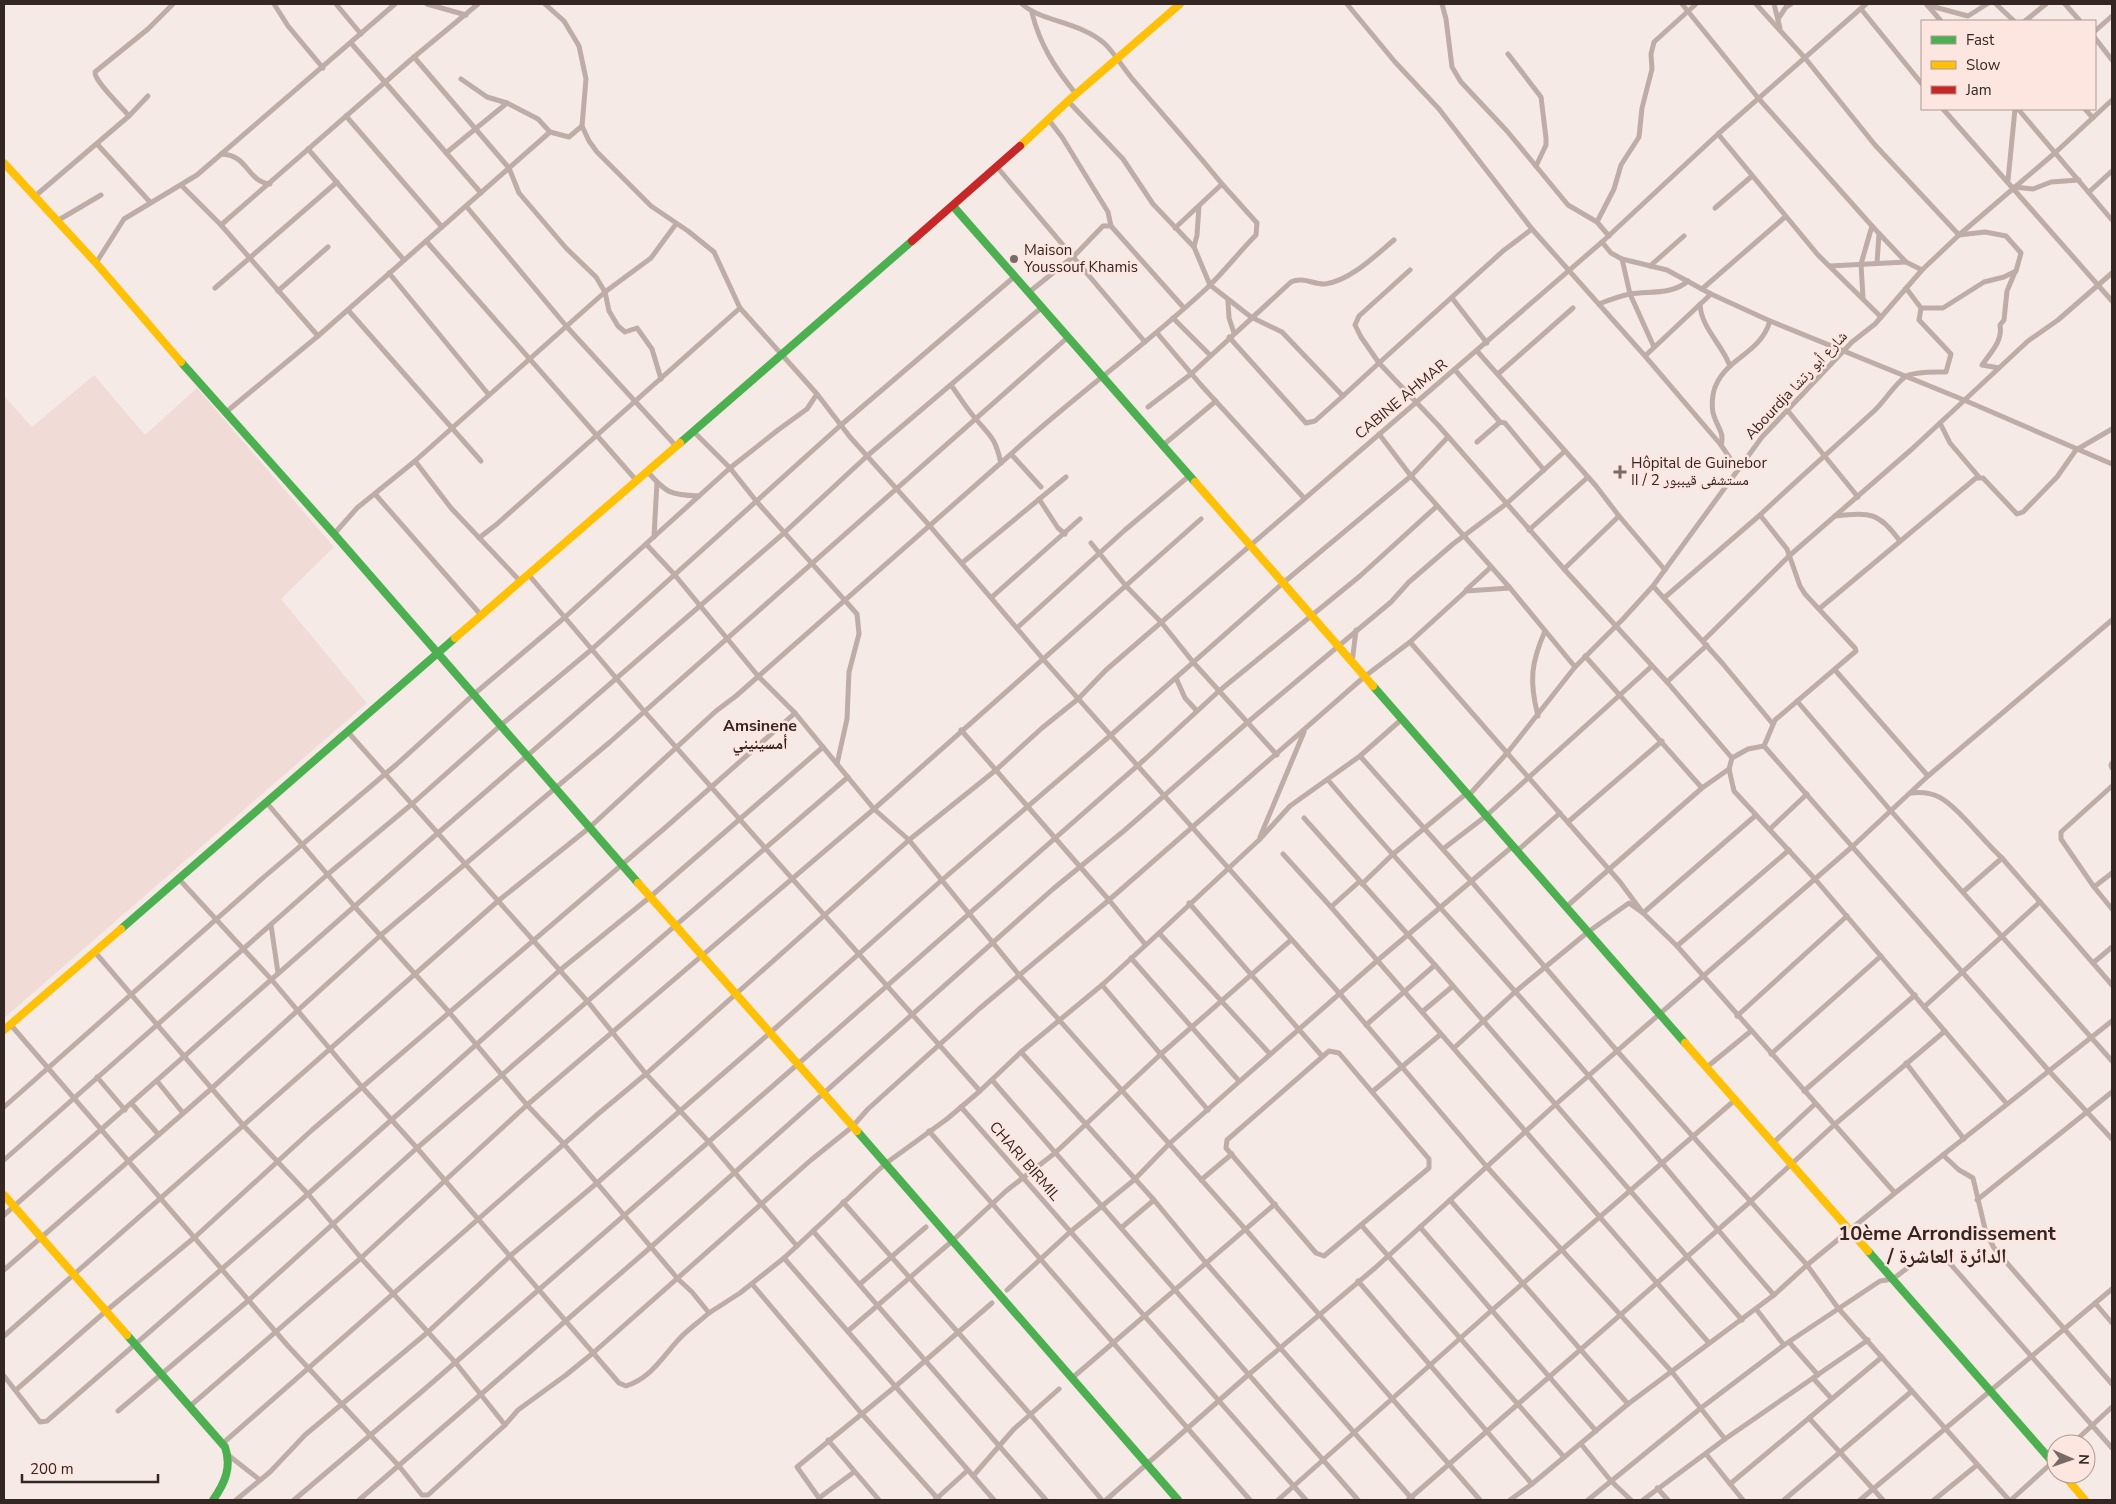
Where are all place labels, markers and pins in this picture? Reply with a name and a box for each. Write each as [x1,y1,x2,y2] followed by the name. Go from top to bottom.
[1023,240,1138,277] place label: Maison Youssouf Khamis
[1008,253,1020,265] marker: Maison Youssouf Khamis
[1631,453,1767,490] place label: Hôpital de Guinebor II / مستشفى قيببور 2
[1613,465,1627,479] marker: Hôpital de Guinebor II / مستشفى قيببور 2

